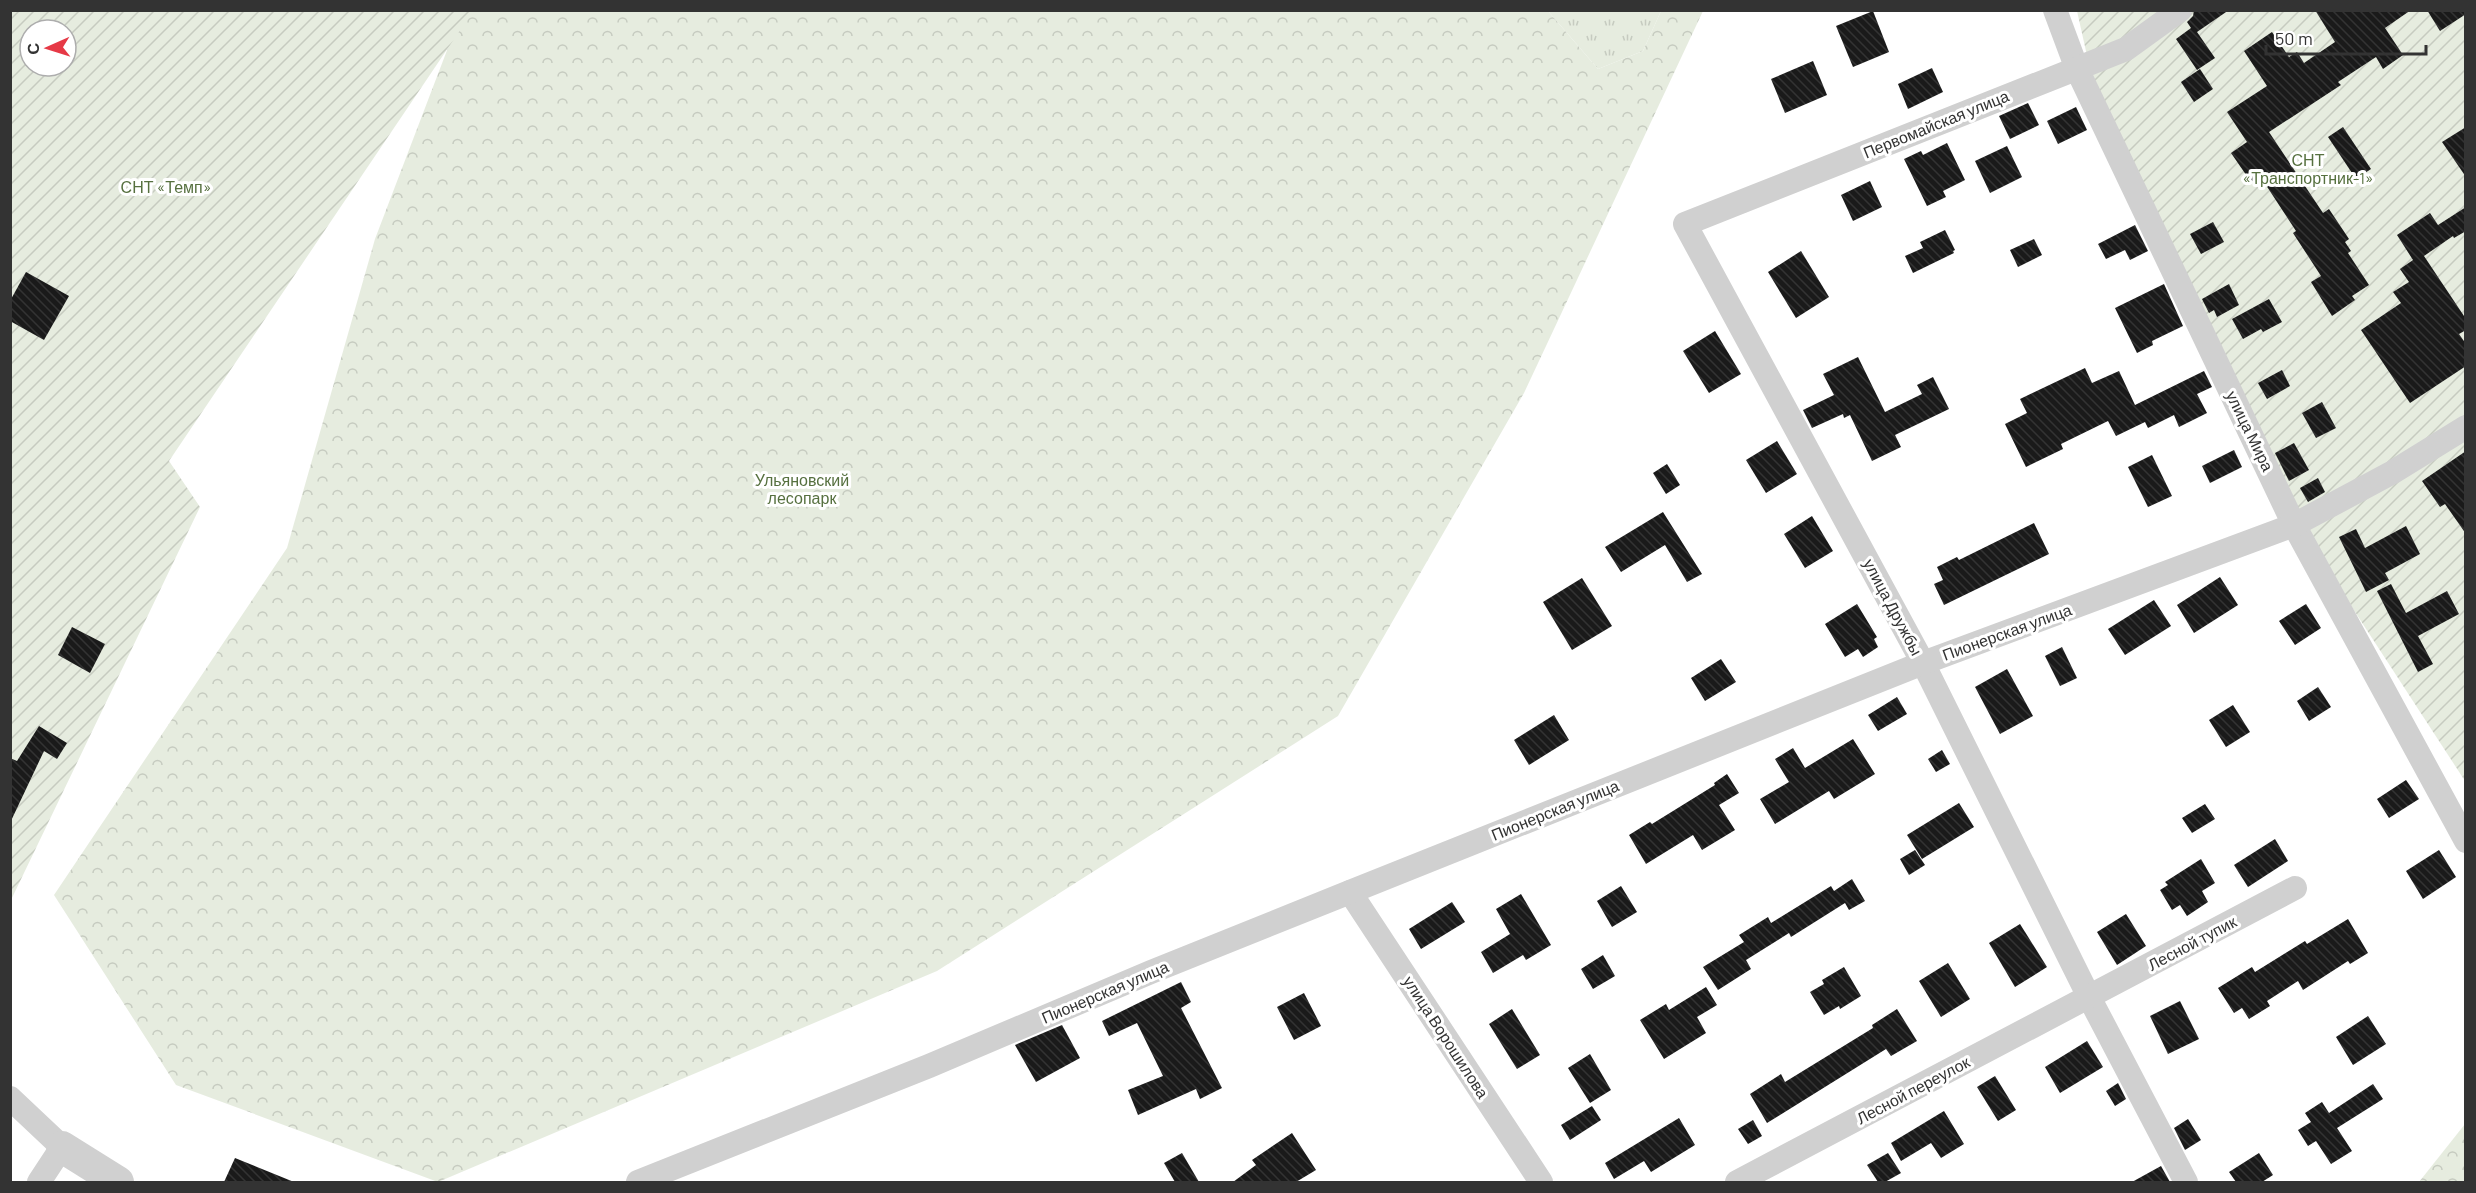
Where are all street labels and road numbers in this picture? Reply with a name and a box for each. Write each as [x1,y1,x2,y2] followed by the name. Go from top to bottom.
[1860,86,2012,161] street label: Первомайская улица
[2223,387,2278,474] street label: улица Мира
[1860,555,1927,658] street label: улица Дружбы
[1940,599,2074,664] street label: Пионерская улица
[1488,775,1622,844] street label: Пионерская улица
[2144,911,2240,974] street label: Лесной тупик
[1038,956,1171,1027] street label: Пионерская улица
[1400,972,1493,1102] street label: улица Ворошилова
[1853,1051,1974,1127] street label: Лесной переулок

